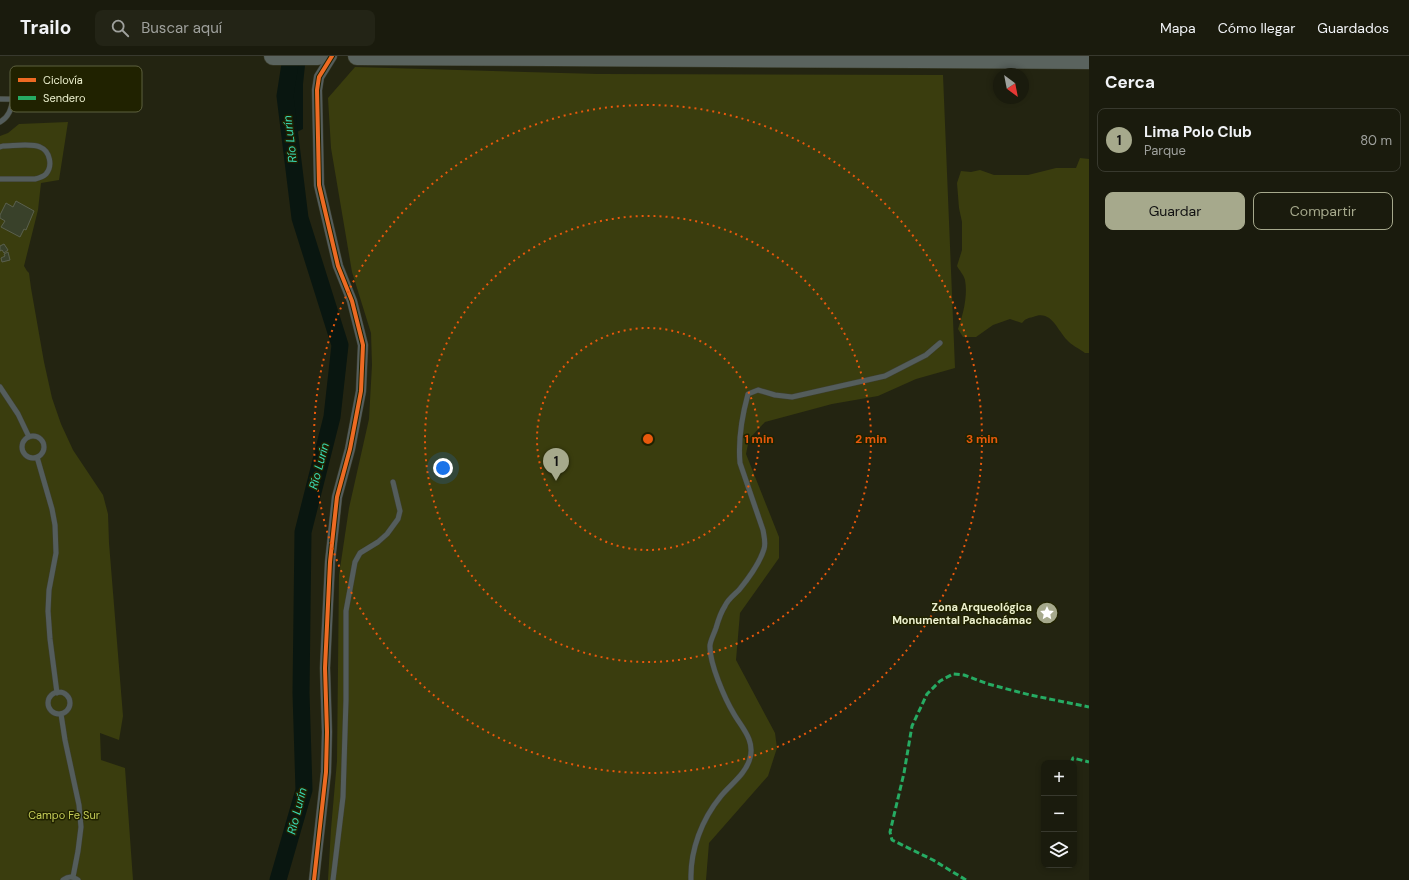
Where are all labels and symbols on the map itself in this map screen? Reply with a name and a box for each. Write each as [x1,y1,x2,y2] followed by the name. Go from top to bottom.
[10,66,142,112] legend
[993,68,1029,104] north arrow
[43,73,83,87] text: Ciclovía
[43,91,85,105] text: Sendero
[279,114,301,164] water label: Río Lurín
[744,431,774,447] text: 1 min
[855,431,887,447] text: 2 min
[966,431,998,447] text: 3 min
[641,432,655,446] centre of rings
[305,441,333,491] water label: Río Lurín
[543,448,569,481] pin: 1
[433,458,453,478] your location
[892,600,1032,627] place label: Zona Arqueológica Monumental Pachacámac
[1034,600,1060,626] place icon: Zona Arqueológica Monumental Pachacámac
[283,786,311,836] water label: Río Lurín
[28,808,100,822] park label: Campo Fe Sur

